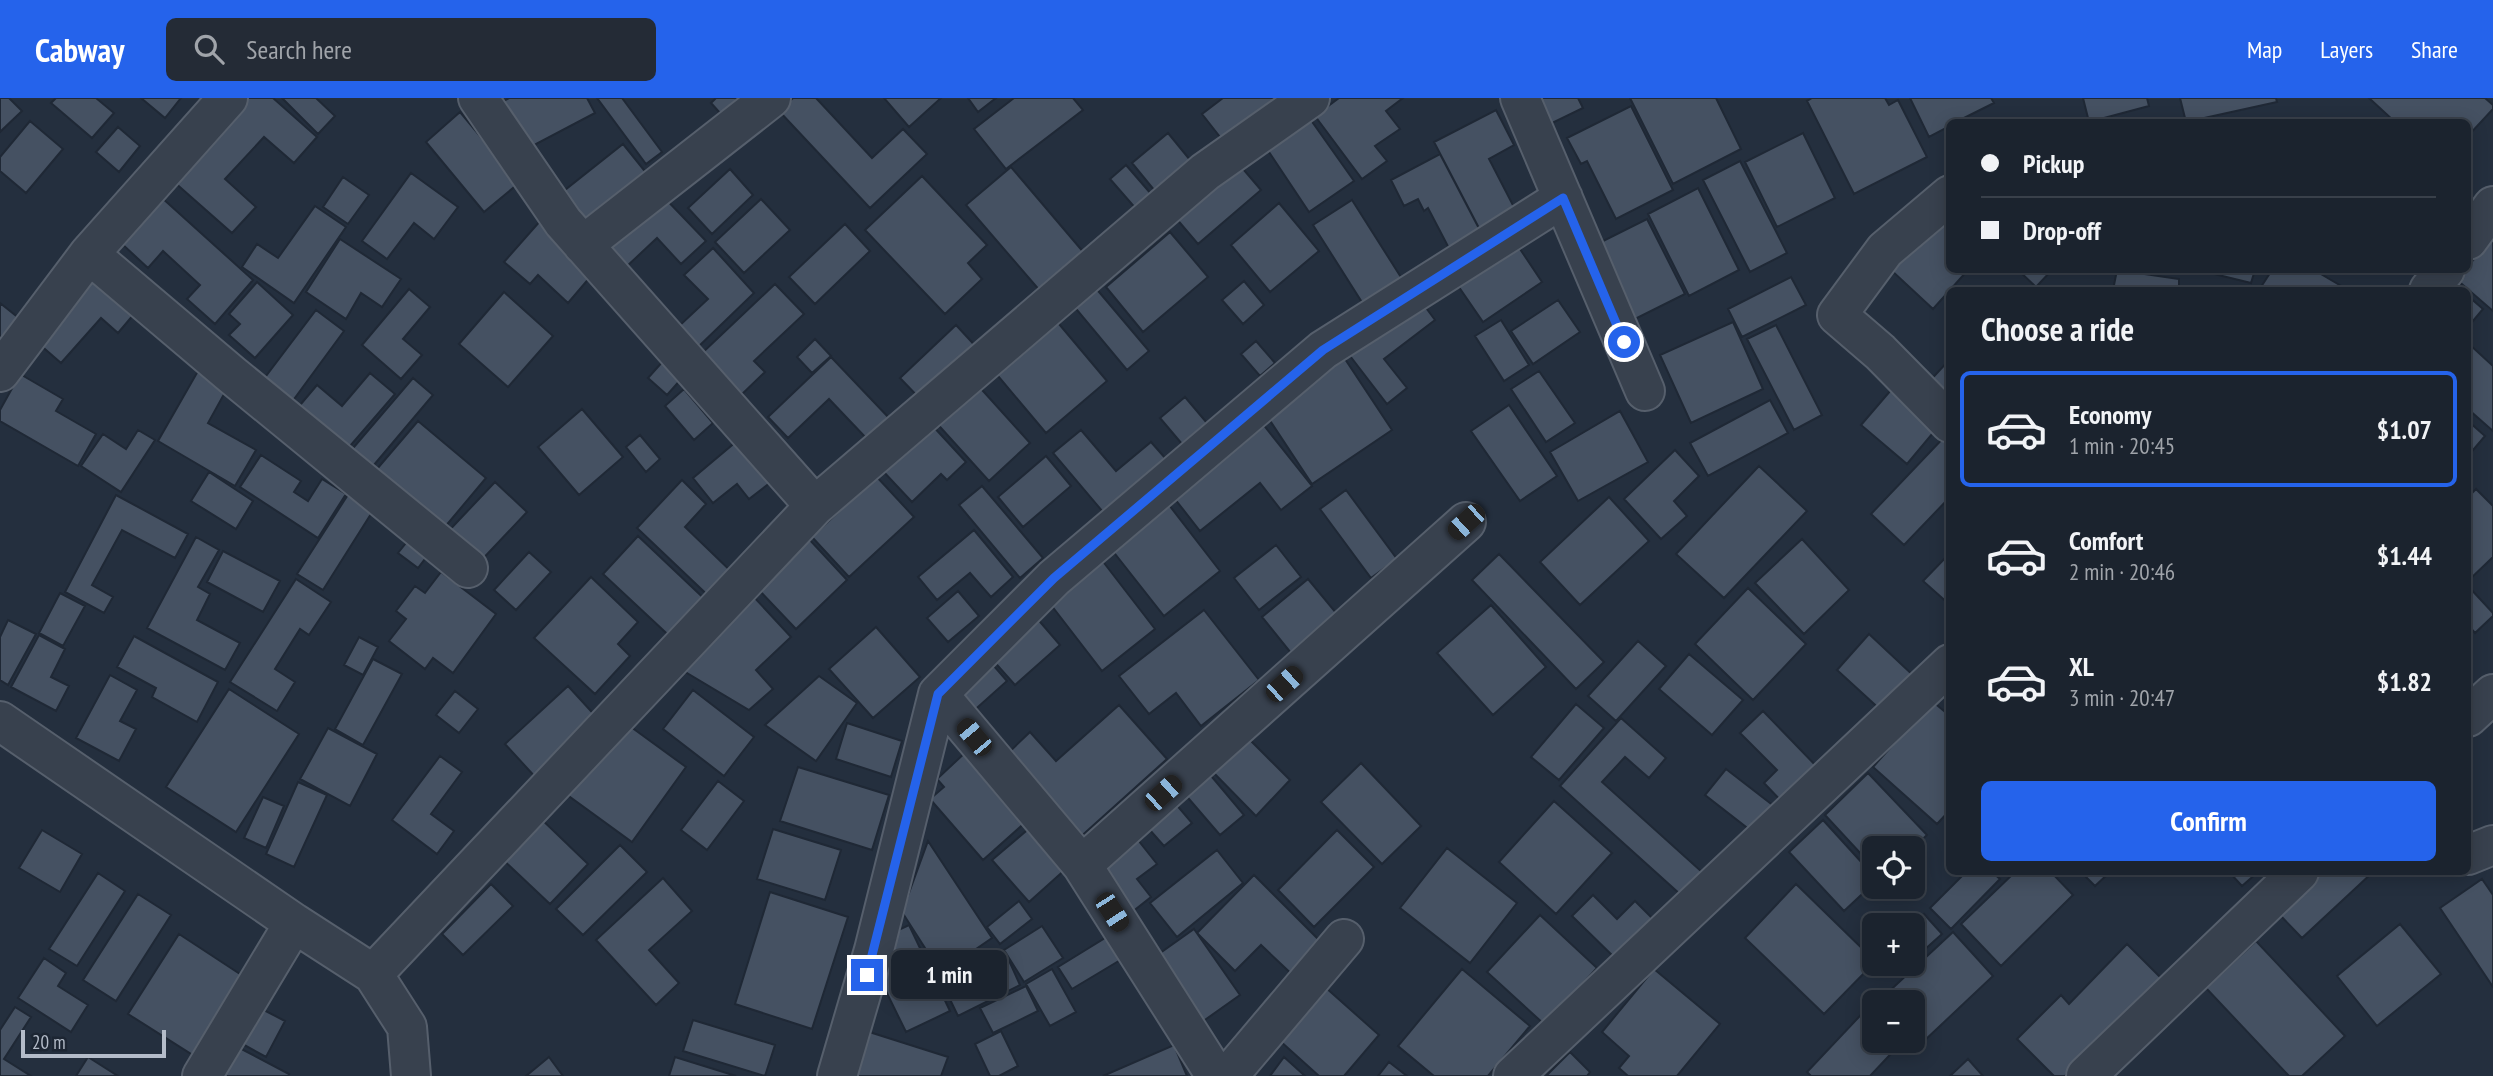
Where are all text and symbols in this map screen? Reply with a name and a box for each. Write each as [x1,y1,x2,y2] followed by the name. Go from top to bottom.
[166,18,656,81] search box
[35,28,124,71] text: Cabway
[190,30,228,68] icon: search
[246,33,352,66] text: Search here
[2247,34,2282,65] text: Map
[2320,34,2373,65] text: Layers
[2411,34,2458,65] text: Share
[2023,147,2084,180] text: Pickup
[2023,214,2101,247] text: Drop-off
[1981,308,2134,350] text: Choose a ride
[1608,326,1640,358] route start
[1985,398,2048,461] icon: car
[2069,398,2151,431] text: Economy
[2377,413,2432,446] text: $1.07
[2069,431,2175,460] text: 1 min · 20:45
[1444,500,1489,544] car
[1985,524,2048,587] icon: car
[2069,524,2143,557] text: Comfort
[2377,539,2432,572] text: $1.44
[2069,557,2175,586] text: 2 min · 20:46
[1985,650,2048,713] icon: car
[2069,650,2094,683] text: XL
[1262,662,1307,706] car
[2377,665,2432,698] text: $1.82
[2069,683,2175,712] text: 3 min · 20:47
[953,714,996,760] car
[1141,771,1186,815] car
[1981,781,2436,861] button: Confirm
[1862,836,1925,1053] map controls
[1862,836,1925,899] button: locate
[1092,889,1133,935] car
[1862,913,1925,976] button: +
[892,950,1007,1000] callout: 1 min
[851,959,883,991] route end
[926,960,972,989] text: 1 min
[1862,990,1925,1053] button: −
[21,1027,166,1059] scale bar
[32,1030,66,1054] text: 20 m

